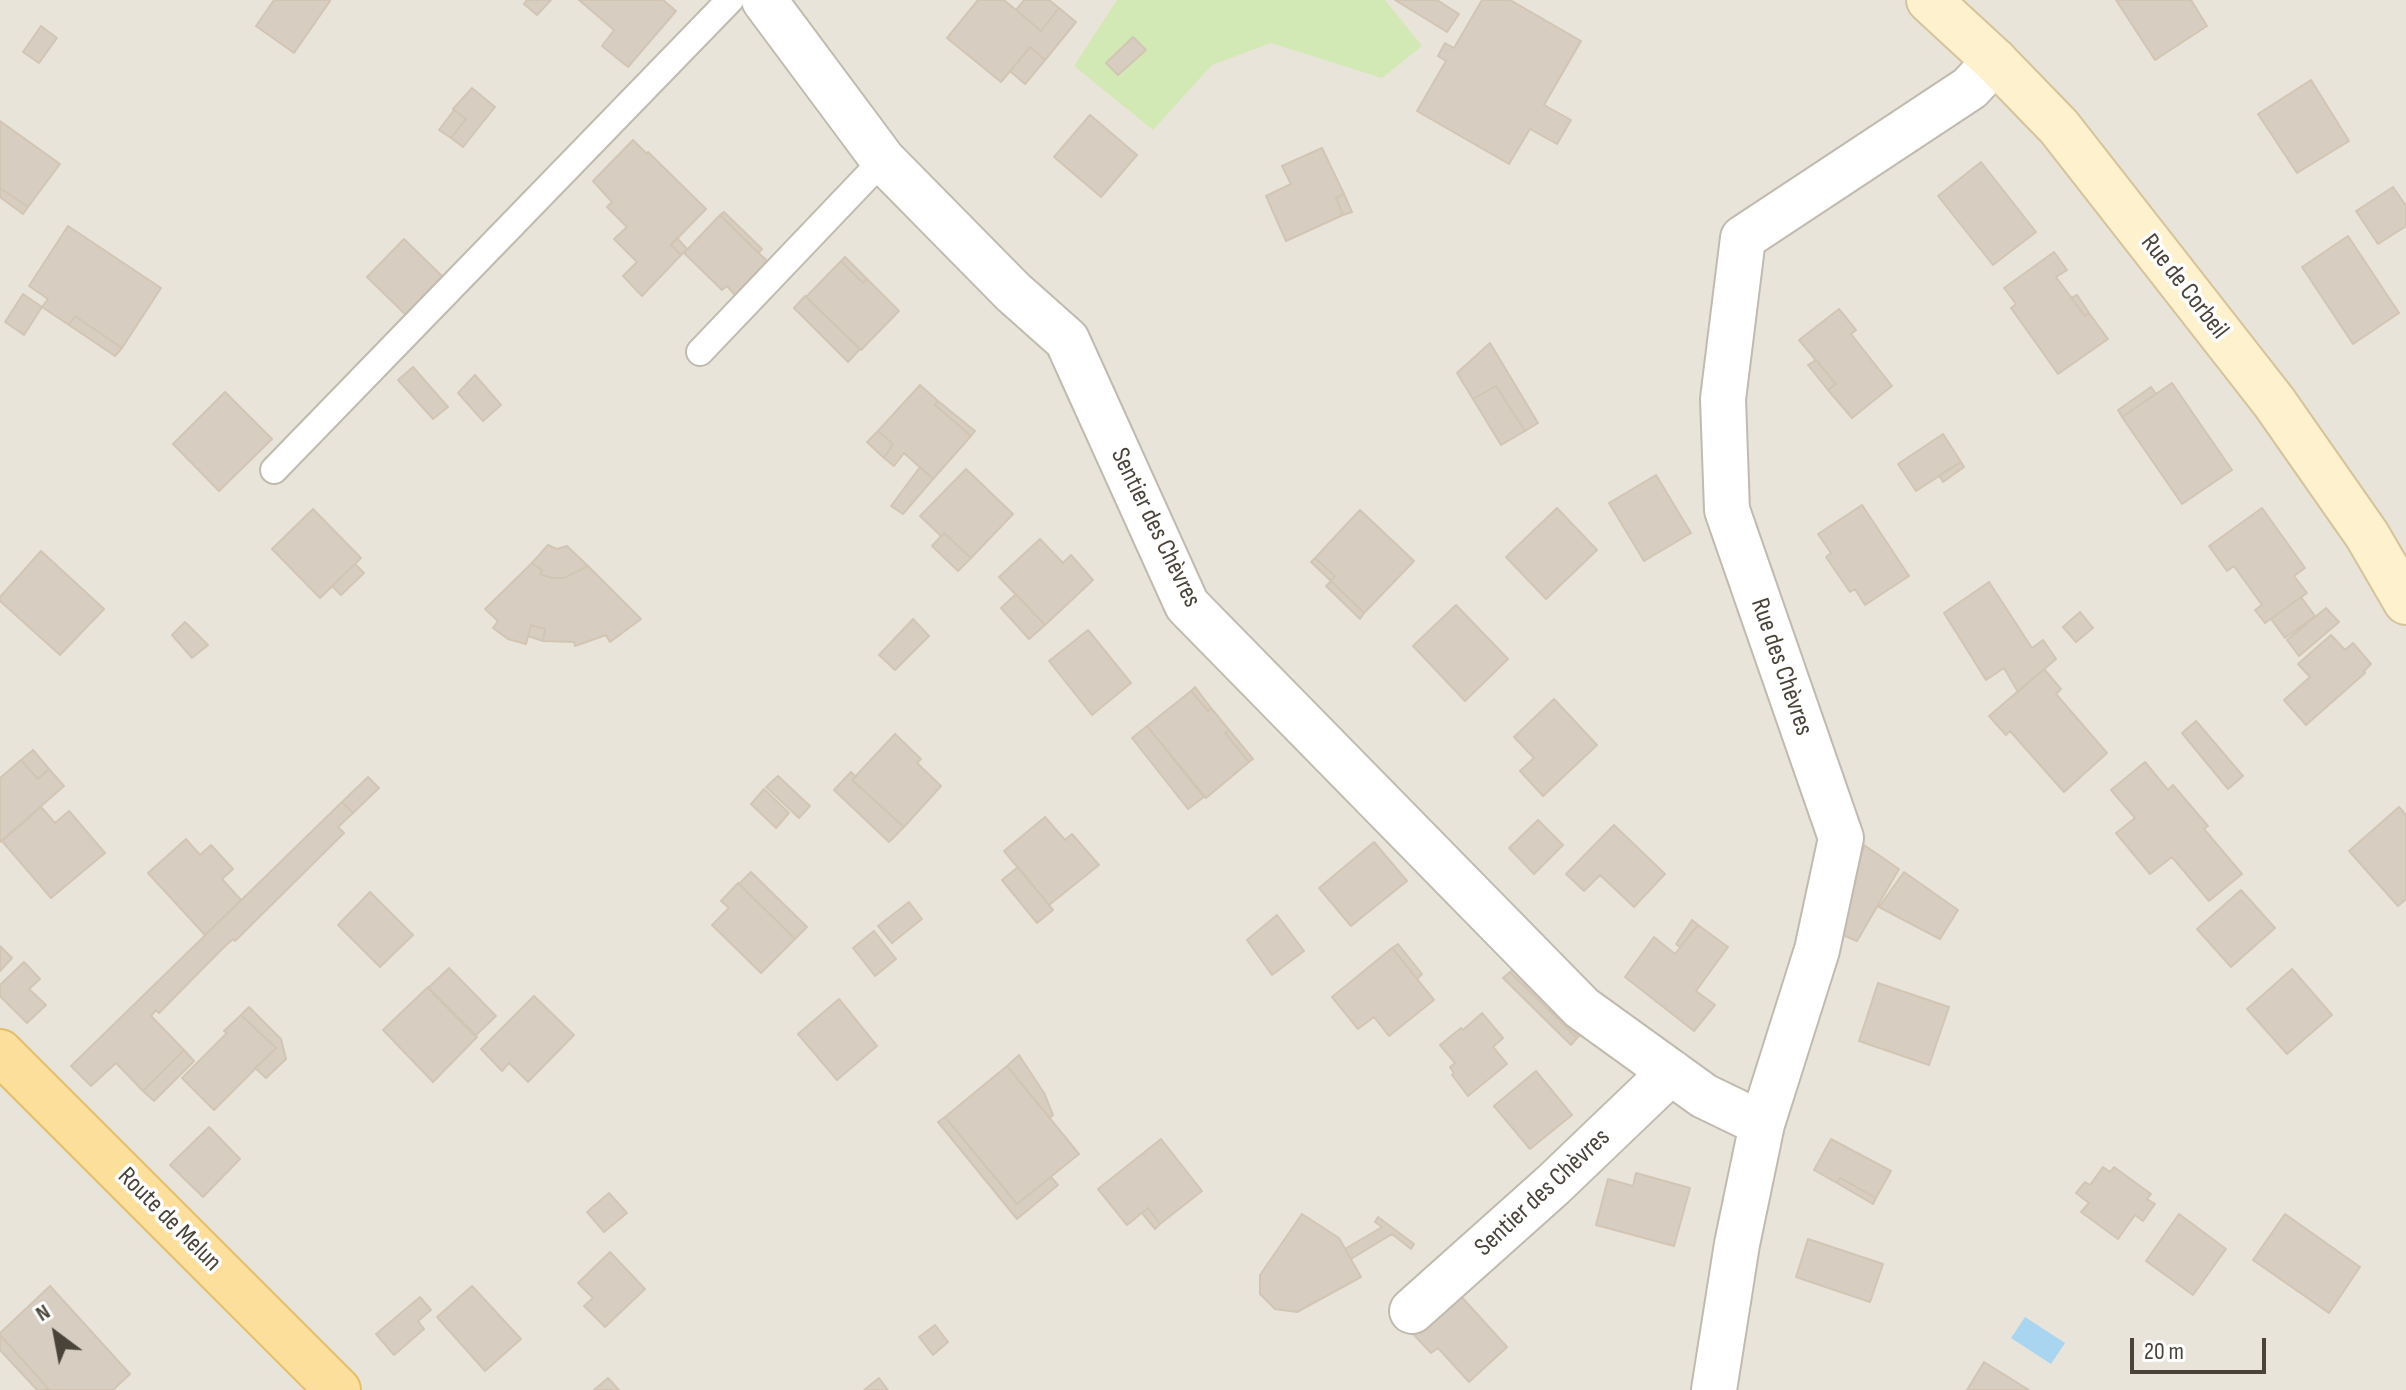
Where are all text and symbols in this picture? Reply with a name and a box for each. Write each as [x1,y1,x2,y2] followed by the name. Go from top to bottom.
[2133,228,2235,346] street label: Rue de Corbeil
[1103,443,1207,613] street label: Sentier des Chèvres
[1743,594,1819,740] street label: Rue des Chèvres
[1469,1122,1617,1264] street label: Sentier des Chèvres
[111,1162,227,1278] street label: Route de Melun
[16,1294,96,1374] north arrow
[31,1299,55,1328] text: N
[2134,1322,2270,1372] scale bar
[2144,1337,2184,1366] text: 20 m

